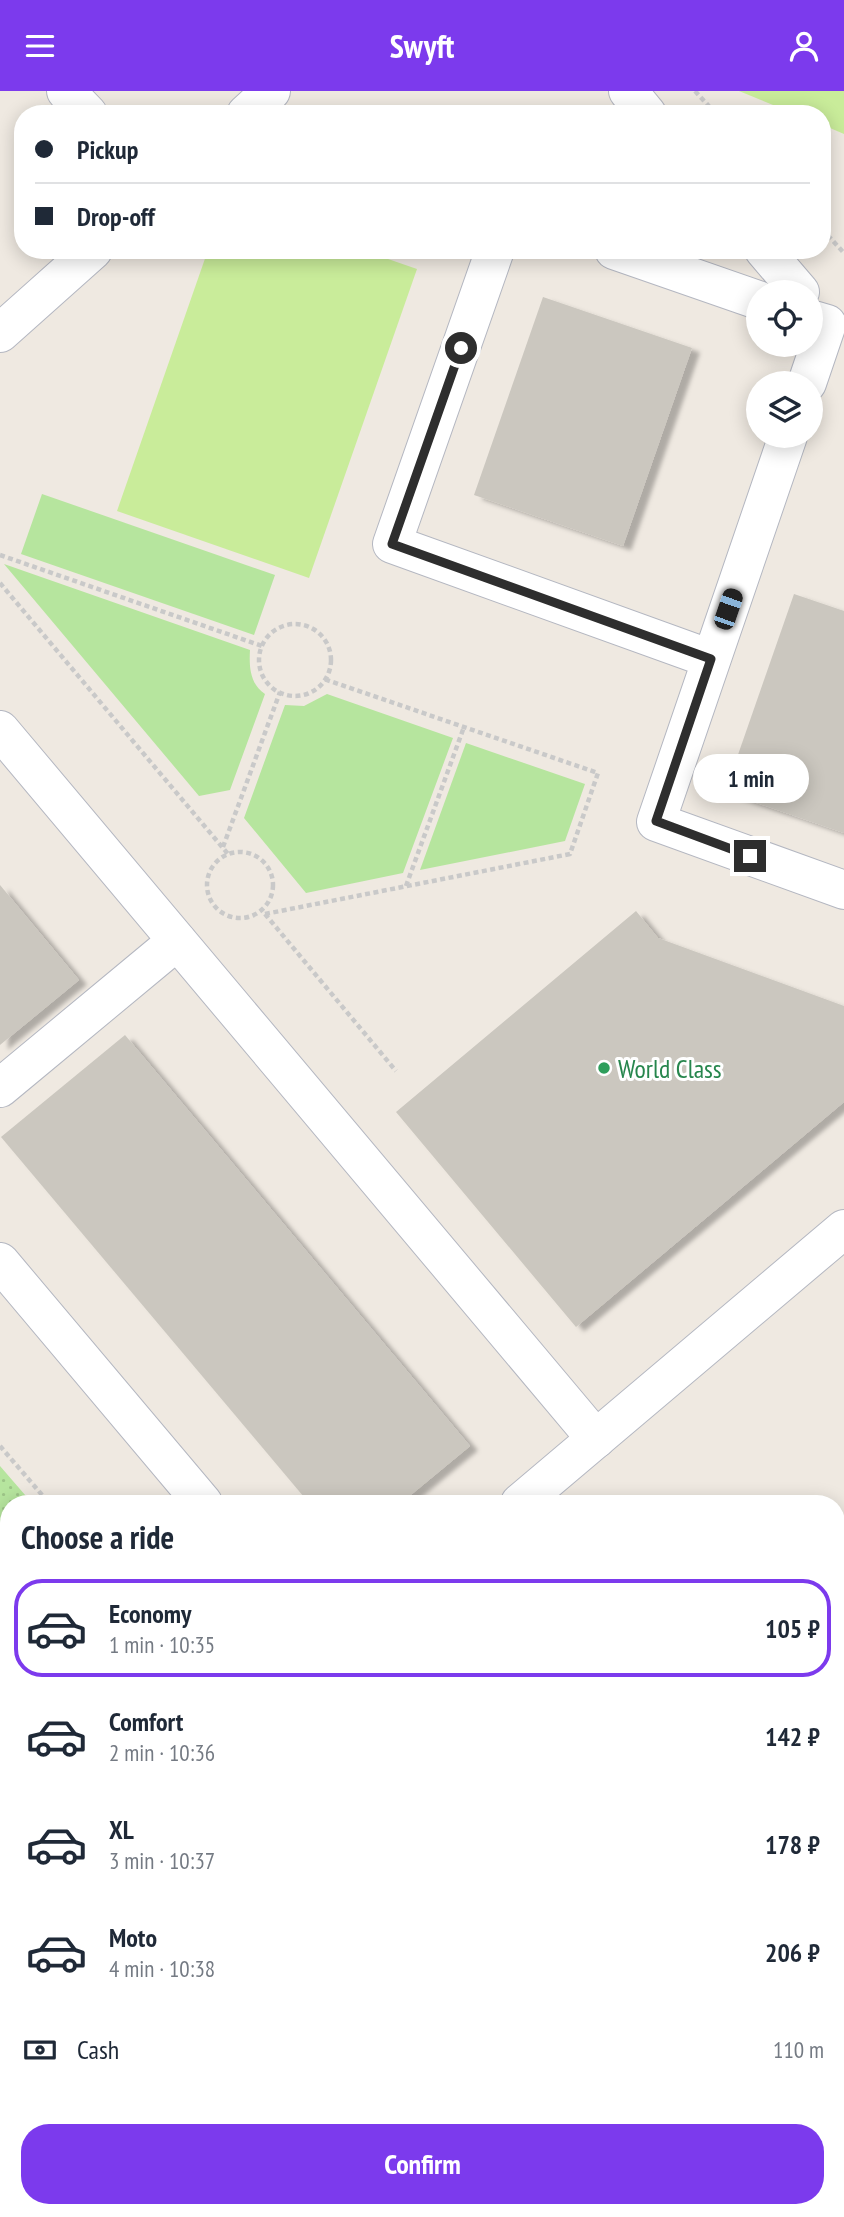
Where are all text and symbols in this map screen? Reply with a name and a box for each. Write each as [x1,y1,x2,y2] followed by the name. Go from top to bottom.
[390,25,454,67] text: Swyft
[21,27,59,65] icon: menu
[785,27,823,65] icon: person
[77,133,138,166] text: Pickup
[77,200,155,233] text: Drop-off
[746,280,823,448] map controls
[746,280,823,357] button: locate
[445,332,477,364] route start
[746,371,823,448] button: layers
[712,586,745,632] car
[692,755,808,803] callout: 1 min
[728,764,774,793] text: 1 min
[734,840,766,872] route end
[618,1052,722,1085] place label: World Class
[596,1060,612,1076] marker: World Class
[21,1516,174,1558] text: Choose a ride
[25,1597,88,1660] icon: car
[109,1597,191,1630] text: Economy
[765,1612,820,1645] text: 105 ₽
[109,1630,215,1659] text: 1 min · 10:35
[25,1705,88,1768] icon: car
[109,1705,183,1738] text: Comfort
[765,1720,820,1753] text: 142 ₽
[109,1738,215,1767] text: 2 min · 10:36
[25,1813,88,1876] icon: car
[109,1813,134,1846] text: XL
[765,1828,820,1861] text: 178 ₽
[109,1846,215,1875] text: 3 min · 10:37
[25,1921,88,1984] icon: car
[109,1921,157,1954] text: Moto
[765,1936,820,1969] text: 206 ₽
[109,1954,215,1983] text: 4 min · 10:38
[21,2031,59,2069] icon: cash
[77,2033,119,2066] text: Cash
[773,2035,824,2064] text: 110 m
[21,2124,824,2204] button: Confirm

